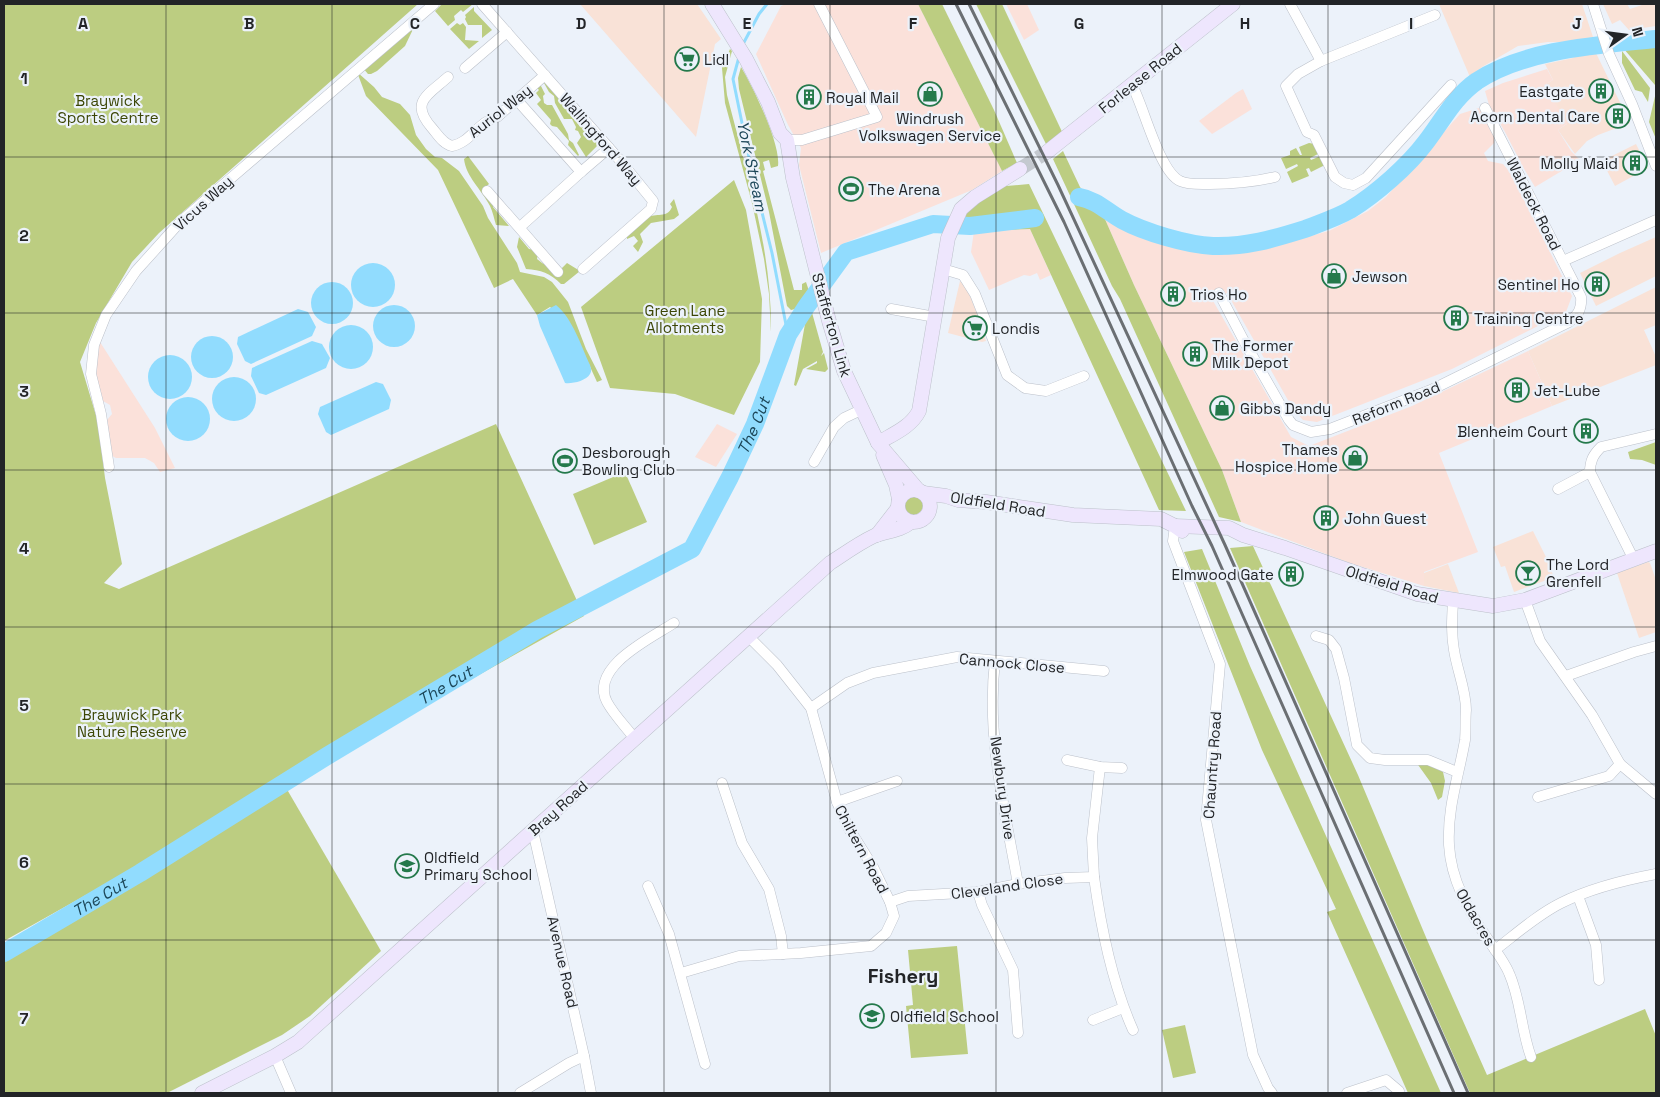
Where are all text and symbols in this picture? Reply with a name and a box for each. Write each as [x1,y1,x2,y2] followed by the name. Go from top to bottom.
[1600,10,1650,60] north arrow
[78,13,88,34] text: A
[244,13,254,34] text: B
[410,13,420,34] text: C
[576,13,586,34] text: D
[743,13,752,34] text: E
[909,13,918,34] text: F
[1074,13,1084,34] text: G
[1240,13,1250,34] text: H
[1409,13,1413,34] text: I
[1572,13,1582,34] text: J
[1628,25,1647,39] text: N
[1095,39,1185,117] street label: Forlease Road
[674,46,700,72] supermarket icon: Lidl
[704,50,729,69] place label: Lidl
[20,68,28,89] text: 1
[1588,78,1614,104] building icon: Eastgate
[465,80,535,142] street label: Auriol Way
[917,81,943,107] shop icon: Windrush Volkswagen Service
[1519,82,1584,101] place label: Eastgate
[796,84,822,110] building icon: Royal Mail
[826,88,899,107] place label: Royal Mail
[556,89,646,189] street label: Wallingford Way
[57,91,159,127] park label: Braywick Sports Centre
[1605,103,1631,129] building icon: Acorn Dental Care
[1470,107,1600,126] place label: Acorn Dental Care
[859,109,1001,145] place label: Windrush Volkswagen Service
[732,119,772,215] water label: York Stream
[1622,150,1648,176] building icon: Molly Maid
[1502,154,1566,254] street label: Waldeck Road
[1540,154,1618,173] place label: Molly Maid
[169,171,237,235] street label: Vicus Way
[838,176,864,202] sports icon: The Arena
[868,180,940,199] place label: The Arena
[19,225,29,246] text: 2
[1321,263,1347,289] shop icon: Jewson
[1352,267,1408,286] place label: Jewson
[808,271,856,379] street label: Stafferton Link
[1584,271,1610,297] building icon: Sentinel Ho
[1498,275,1580,294] place label: Sentinel Ho
[1160,281,1186,307] building icon: Trios Ho
[1190,285,1247,304] place label: Trios Ho
[645,301,726,337] park label: Green Lane Allotments
[1443,305,1469,331] building icon: Training Centre
[1474,309,1584,328] place label: Training Centre
[962,315,988,341] supermarket icon: Londis
[992,319,1040,338] place label: Londis
[1212,336,1293,372] place label: The Former Milk Depot
[1182,341,1208,367] building icon: The Former Milk Depot
[1349,377,1443,429] street label: Reform Road
[1504,377,1530,403] building icon: Jet-Lube
[19,381,29,402] text: 3
[1534,381,1601,400] place label: Jet-Lube
[732,393,775,458] water label: The Cut
[1209,395,1235,421] shop icon: Gibbs Dandy
[1240,399,1331,418] place label: Gibbs Dandy
[1573,418,1599,444] building icon: Blenheim Court
[1457,422,1568,441] place label: Blenheim Court
[1235,440,1338,476] place label: Thames Hospice Home
[582,443,675,479] place label: Desborough Bowling Club
[1342,445,1368,471] shop icon: Thames Hospice Home
[552,448,578,474] sports icon: Desborough Bowling Club
[949,487,1047,521] street label: Oldfield Road
[1313,505,1339,531] building icon: John Guest
[1344,509,1427,528] place label: John Guest
[19,538,29,559] text: 4
[1546,555,1609,591] place label: The Lord Grenfell
[1515,560,1541,586] bar icon: The Lord Grenfell
[1278,561,1304,587] building icon: Elmwood Gate
[1343,561,1441,607] street label: Oldfield Road
[1172,565,1274,584] place label: Elmwood Gate
[958,649,1066,677] street label: Cannock Close
[414,660,478,710] water label: The Cut
[19,695,29,716] text: 5
[77,705,187,741] park label: Braywick Park Nature Reserve
[1199,711,1225,819] street label: Chauntry Road
[986,735,1020,841] street label: Newbury Drive
[524,776,592,840] street label: Bray Road
[831,802,893,896] street label: Chiltern Road
[424,848,532,884] place label: Oldfield Primary School
[19,852,29,873] text: 6
[394,853,420,879] school or university icon: Oldfield Primary School
[950,869,1064,903] street label: Cleveland Close
[68,872,132,921] water label: The Cut
[1452,885,1500,949] street label: Oldacres
[543,914,583,1010] street label: Avenue Road
[868,963,938,989] district label: Fishery
[859,1003,885,1029] school or university icon: Oldfield School
[890,1007,999,1026] place label: Oldfield School
[20,1008,29,1029] text: 7

